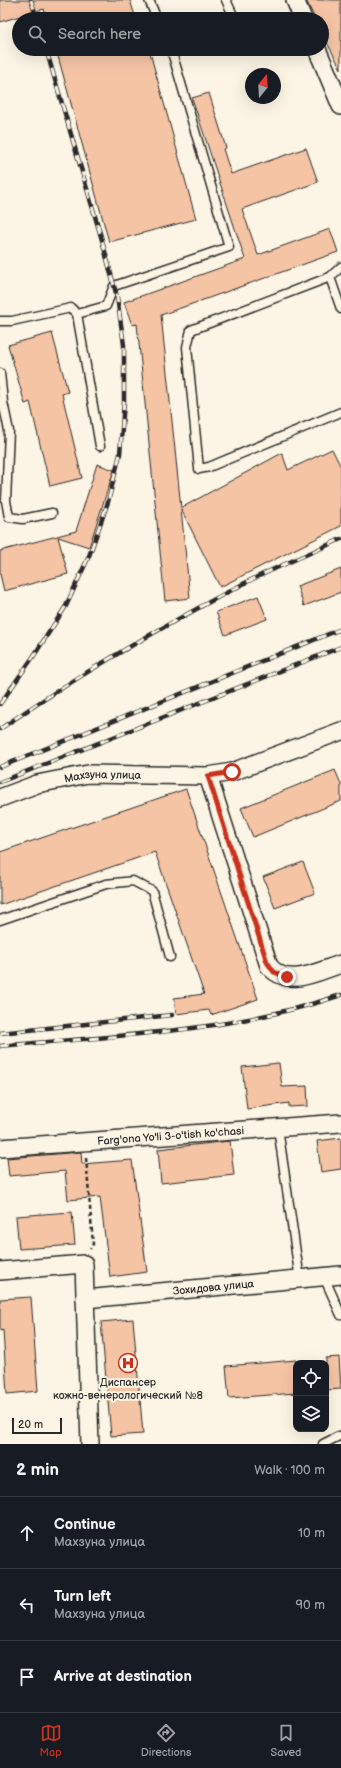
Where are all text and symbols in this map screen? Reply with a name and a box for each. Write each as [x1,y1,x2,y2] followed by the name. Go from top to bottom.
[12,12,329,56] search box
[26,23,48,45] icon: search
[58,25,141,44] text: Search here
[245,68,281,104] north arrow
[223,763,241,781] route start
[63,767,142,785] street label: Махзуна улица
[278,968,296,986] route end
[97,1124,244,1147] street label: Farg'ona Yo'li 3-o'tish ko'chasi
[172,1277,255,1297] street label: Зохидова улица
[117,1352,139,1374] hospital icon: Диспансер кожно-венерологический №8
[293,1360,329,1432] map controls
[293,1360,329,1396] button: locate
[53,1376,203,1402] place label: Диспансер кожно-венерологический №8
[293,1396,329,1432] button: layers
[12,1416,62,1435] scale bar
[18,1418,43,1431] text: 20 m
[16,1460,59,1480] text: 2 min
[254,1462,325,1478] text: Walk · 100 m
[54,1515,116,1534] text: Continue
[16,1522,38,1544] icon: ahead
[298,1525,325,1541] text: 10 m
[54,1534,145,1550] text: Махзуна улица
[54,1587,111,1606] text: Turn left
[16,1594,38,1616] icon: left
[296,1597,325,1613] text: 90 m
[54,1606,145,1622] text: Махзуна улица
[16,1666,38,1688] icon: arrive
[54,1667,192,1686] text: Arrive at destination
[40,1722,62,1759] tab: Map
[141,1722,191,1759] tab: Directions
[271,1722,301,1759] tab: Saved

